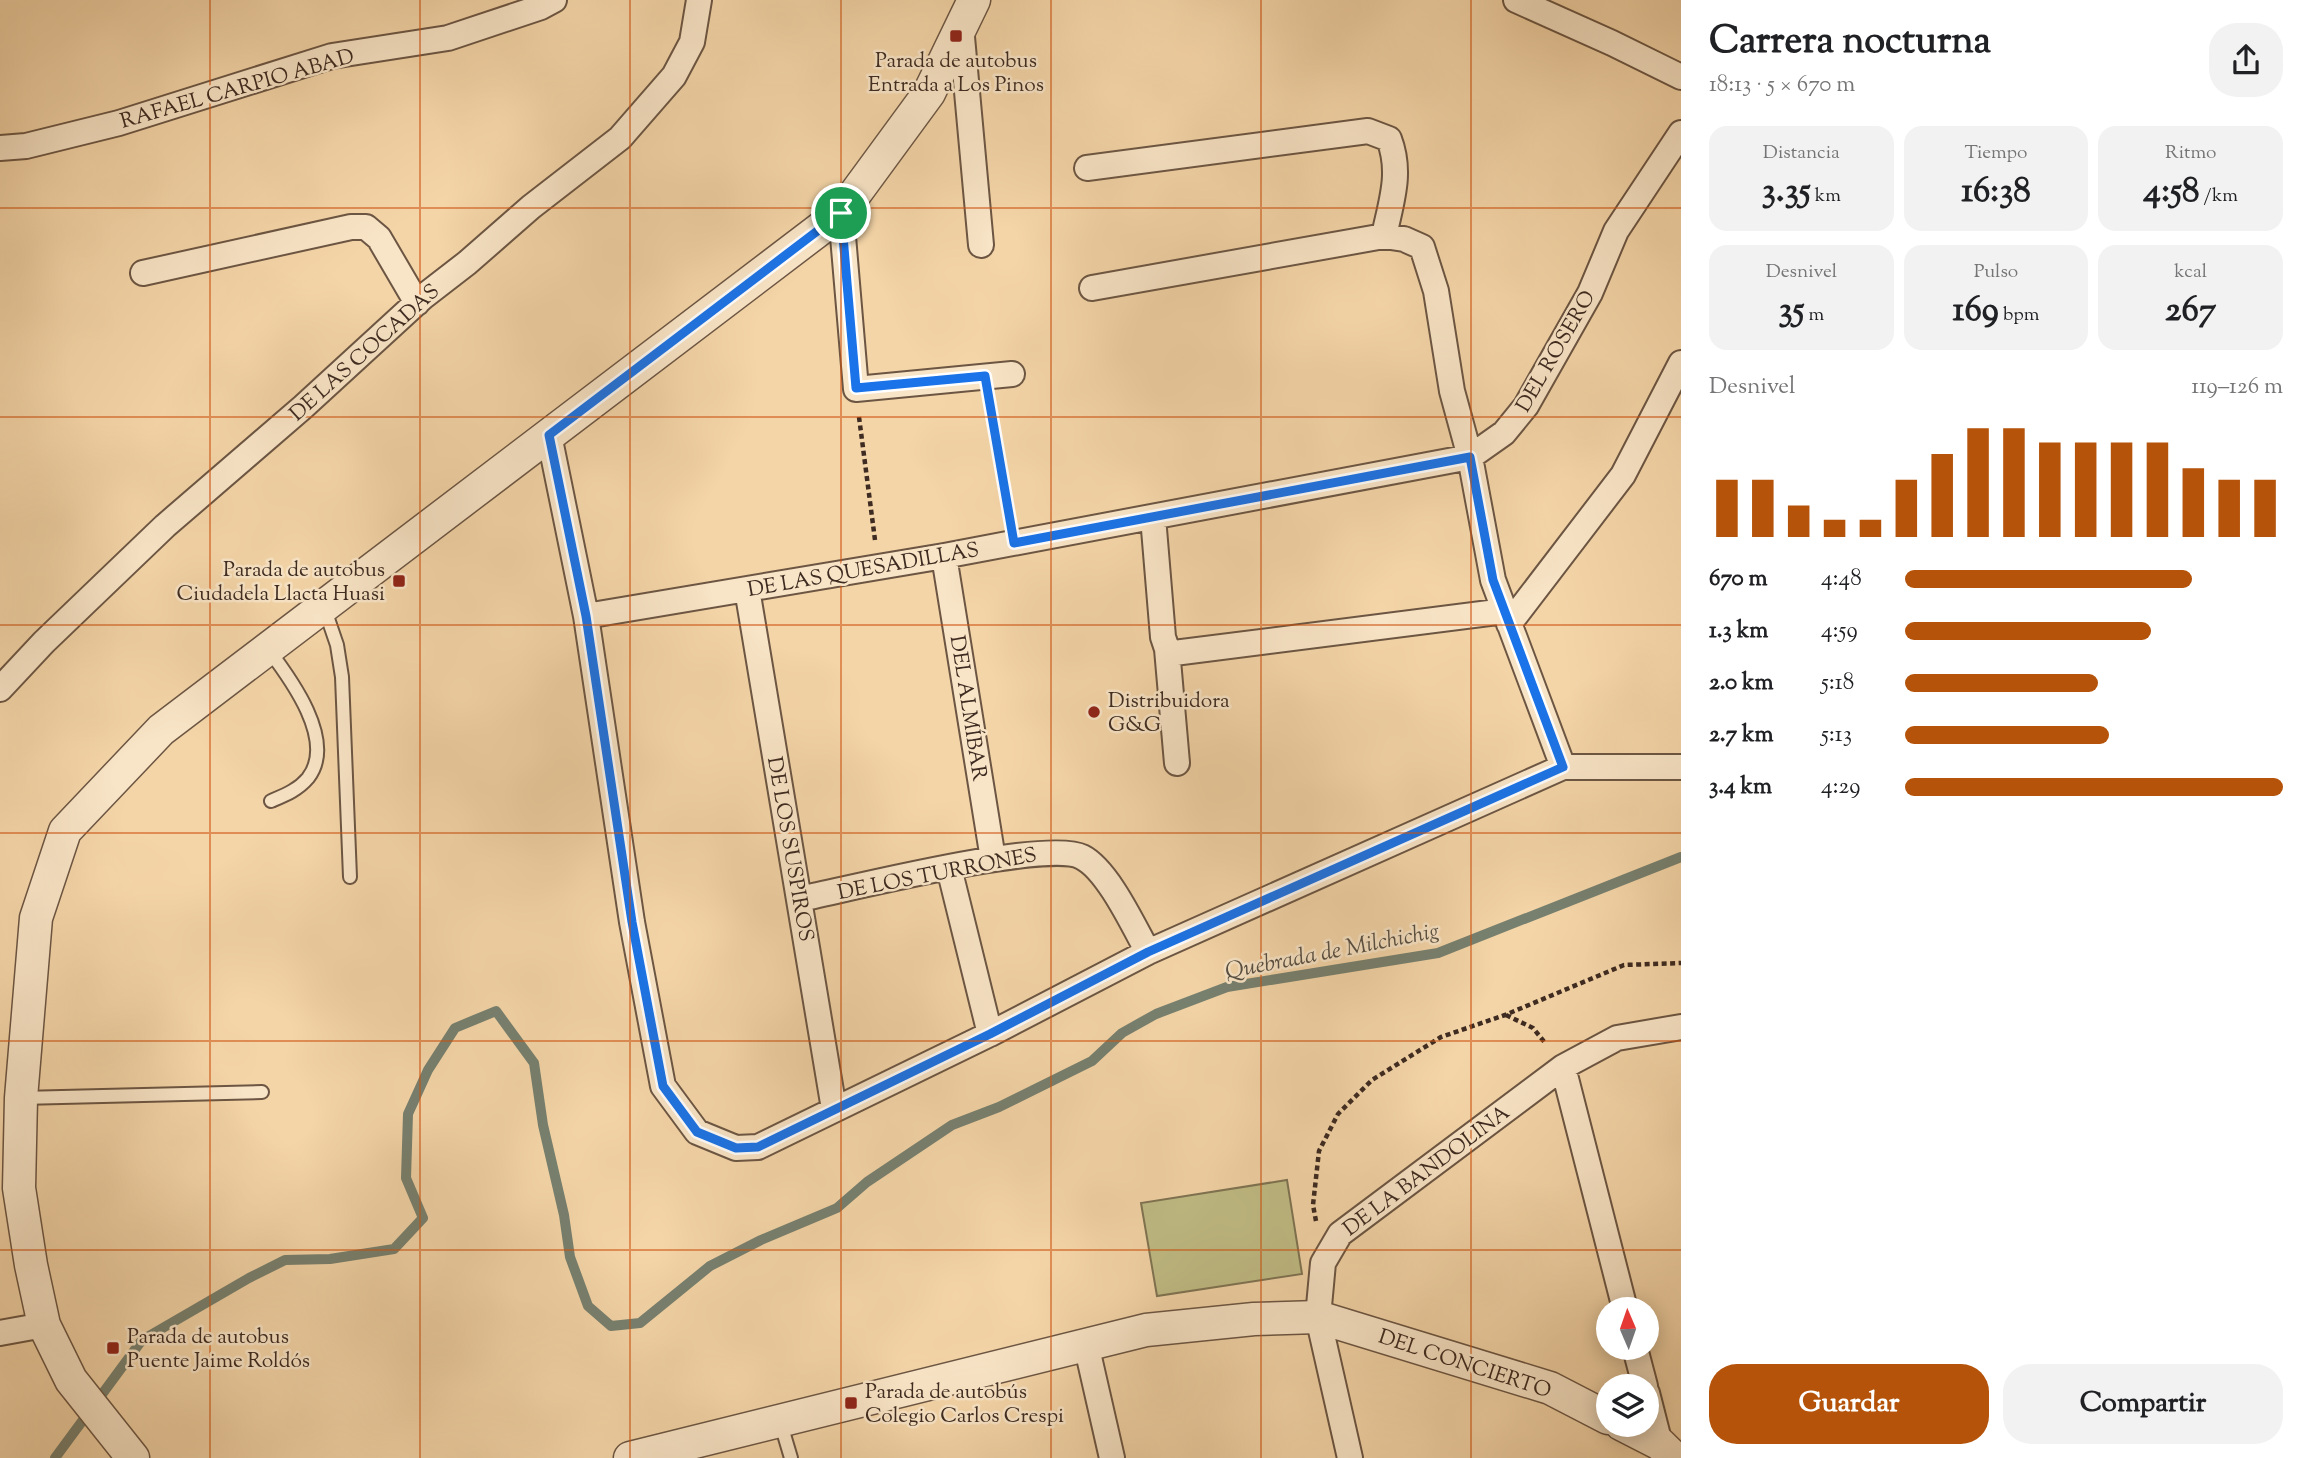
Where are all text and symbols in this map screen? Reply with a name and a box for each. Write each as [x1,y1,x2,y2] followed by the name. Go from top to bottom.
[1709,16,1991,70] text: Carrera nocturna
[2209,23,2283,97] button: share
[948,28,964,44] marker: Parada de autobus Entrada a Los Pinos
[117,42,358,138] street label: RAFAEL CARPIO ABAD
[868,47,1044,101] place label: Parada de autobus Entrada a Los Pinos
[1709,69,1855,102] text: 18:13 · 5 × 670 m
[1763,140,1840,167] text: Distancia
[1964,140,2028,167] text: Tiempo
[2165,140,2216,167] text: Ritmo
[1762,167,1811,218] text: 3.35
[1961,167,2031,218] text: 16:38
[2143,167,2200,218] text: 4:58
[811,183,871,243] pin
[1811,183,1841,210] text: km
[2200,183,2238,210] text: /km
[822,194,860,232] icon: arrive
[1766,259,1837,286] text: Desnivel
[1974,259,2018,286] text: Pulso
[2174,259,2207,286] text: kcal
[284,278,447,429] street label: DE LAS COCADAS
[1510,285,1604,419] street label: DEL ROSERO
[1778,286,1805,337] text: 35
[1953,286,1999,337] text: 169
[2165,286,2216,337] text: 267
[1805,302,1824,329] text: m
[1999,302,2039,329] text: bpm
[1709,371,1795,404] text: Desnivel
[2191,371,2283,404] text: 119–126 m
[745,536,981,606] street label: DE LAS QUESADILLAS
[177,556,385,610] place label: Parada de autobus Ciudadela Llacta Huasi
[1709,563,1768,596] text: 670 m
[1821,563,1862,596] text: 4:48
[391,573,407,589] marker: Parada de autobus Ciudadela Llacta Huasi
[1709,615,1768,648] text: 1.3 km
[1821,615,1858,648] text: 4:59
[941,633,993,783] street label: DEL ALMÍBAR
[1709,667,1774,700] text: 2.0 km
[1821,667,1854,700] text: 5:18
[1108,687,1230,741] place label: Distribuidora G&G
[1086,704,1102,720] marker: Distribuidora G&G
[1709,719,1774,752] text: 2.7 km
[1821,719,1852,752] text: 5:13
[758,755,820,944] street label: DE LOS SUSPIROS
[1709,771,1772,804] text: 3.4 km
[1821,771,1861,804] text: 4:29
[835,841,1040,909] street label: DE LOS TURRONES
[1223,916,1442,989] water label: Quebrada de Milchichig
[1338,1099,1517,1244] street label: DE LA BANDOLINA
[1596,1297,1659,1360] north arrow
[1596,1297,1659,1437] map controls
[127,1323,310,1377] place label: Parada de autobus Puente Jaime Roldós
[1374,1323,1555,1407] street label: DEL CONCIERTO
[105,1340,121,1356] marker: Parada de autobus Puente Jaime Roldós
[1709,1364,1989,1444] button: Guardar
[2003,1364,2283,1444] button: Compartir
[1596,1374,1659,1437] button: layers
[865,1378,1064,1432] place label: Parada de autobús Colegio Carlos Crespi
[843,1395,859,1411] marker: Parada de autobús Colegio Carlos Crespi

